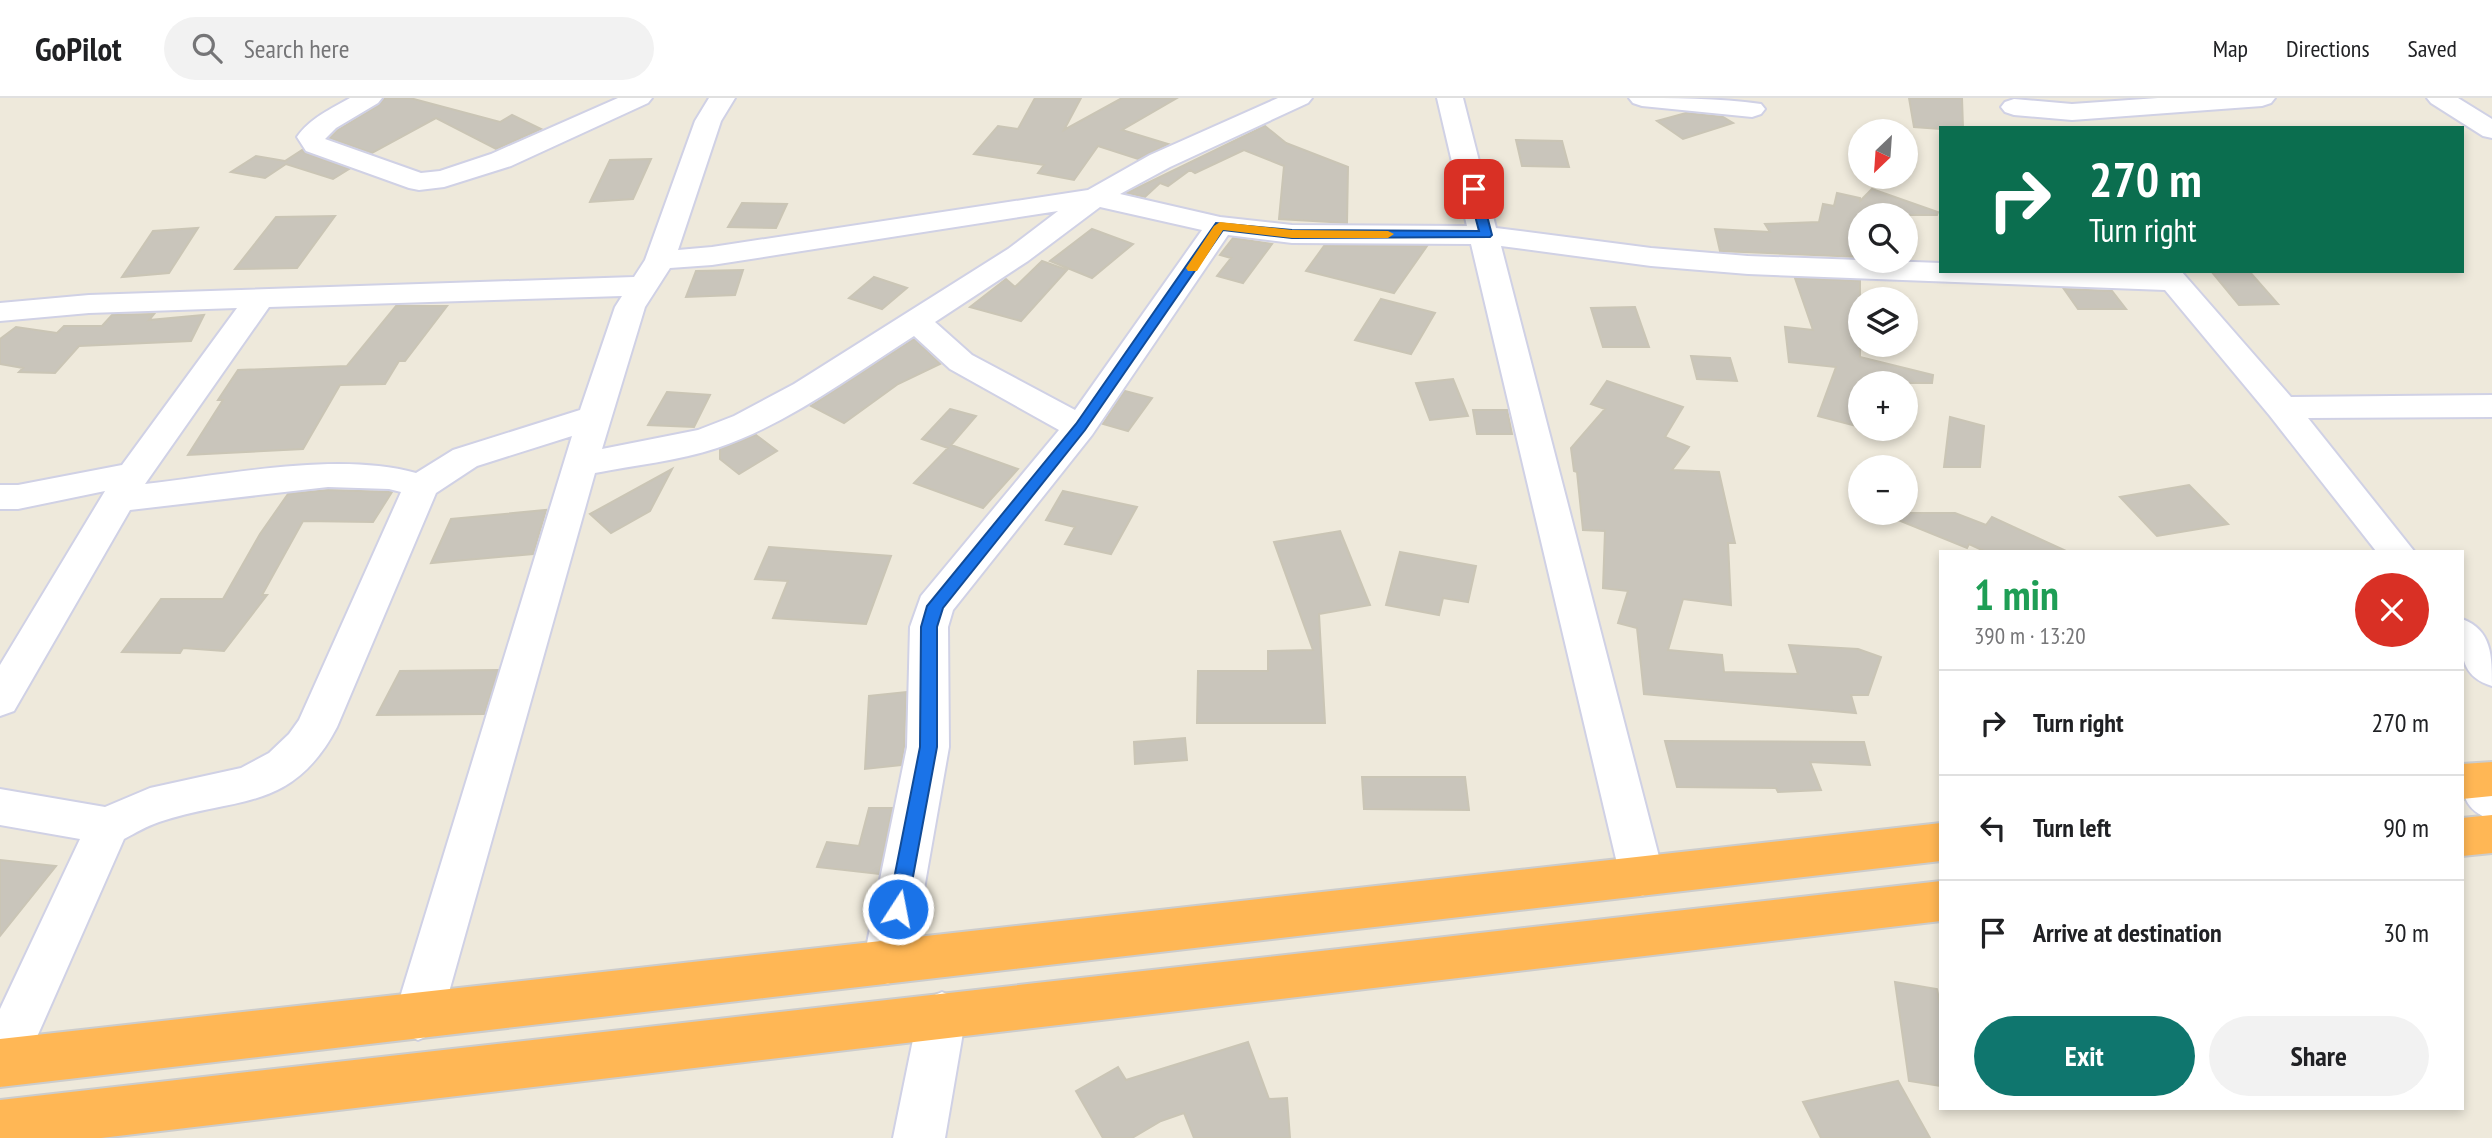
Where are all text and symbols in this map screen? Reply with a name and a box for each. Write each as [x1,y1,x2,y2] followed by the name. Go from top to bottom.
[164,17,654,80] search box
[35,27,122,70] text: GoPilot
[188,29,226,67] icon: search
[244,32,349,65] text: Search here
[2213,33,2248,64] text: Map
[2286,33,2370,64] text: Directions
[2408,33,2457,64] text: Saved
[1848,119,1918,189] north arrow
[1848,119,1918,525] map controls
[2089,147,2202,211] text: 270 m
[1974,154,2065,245] icon: right
[1444,159,1504,219] pin
[1455,170,1493,208] icon: arrive
[1848,203,1918,273] button: search
[2089,209,2197,251] text: Turn right
[1848,287,1918,357] button: layers
[1848,371,1918,441] button: +
[1848,455,1918,525] button: −
[1974,567,2059,622] text: 1 min
[2355,573,2429,647] button: close
[1974,621,2086,650] text: 390 m · 13:20
[1974,704,2012,742] icon: right
[2033,706,2124,739] text: Turn right
[2371,706,2429,739] text: 270 m
[1974,809,2012,847] icon: left
[2033,811,2111,844] text: Turn left
[2383,811,2429,844] text: 90 m
[861,872,935,946] position arrow
[1974,914,2012,952] icon: arrive
[2033,916,2222,949] text: Arrive at destination
[2383,916,2429,949] text: 30 m
[1974,1016,2195,1096] button: Exit
[2209,1016,2429,1096] button: Share

